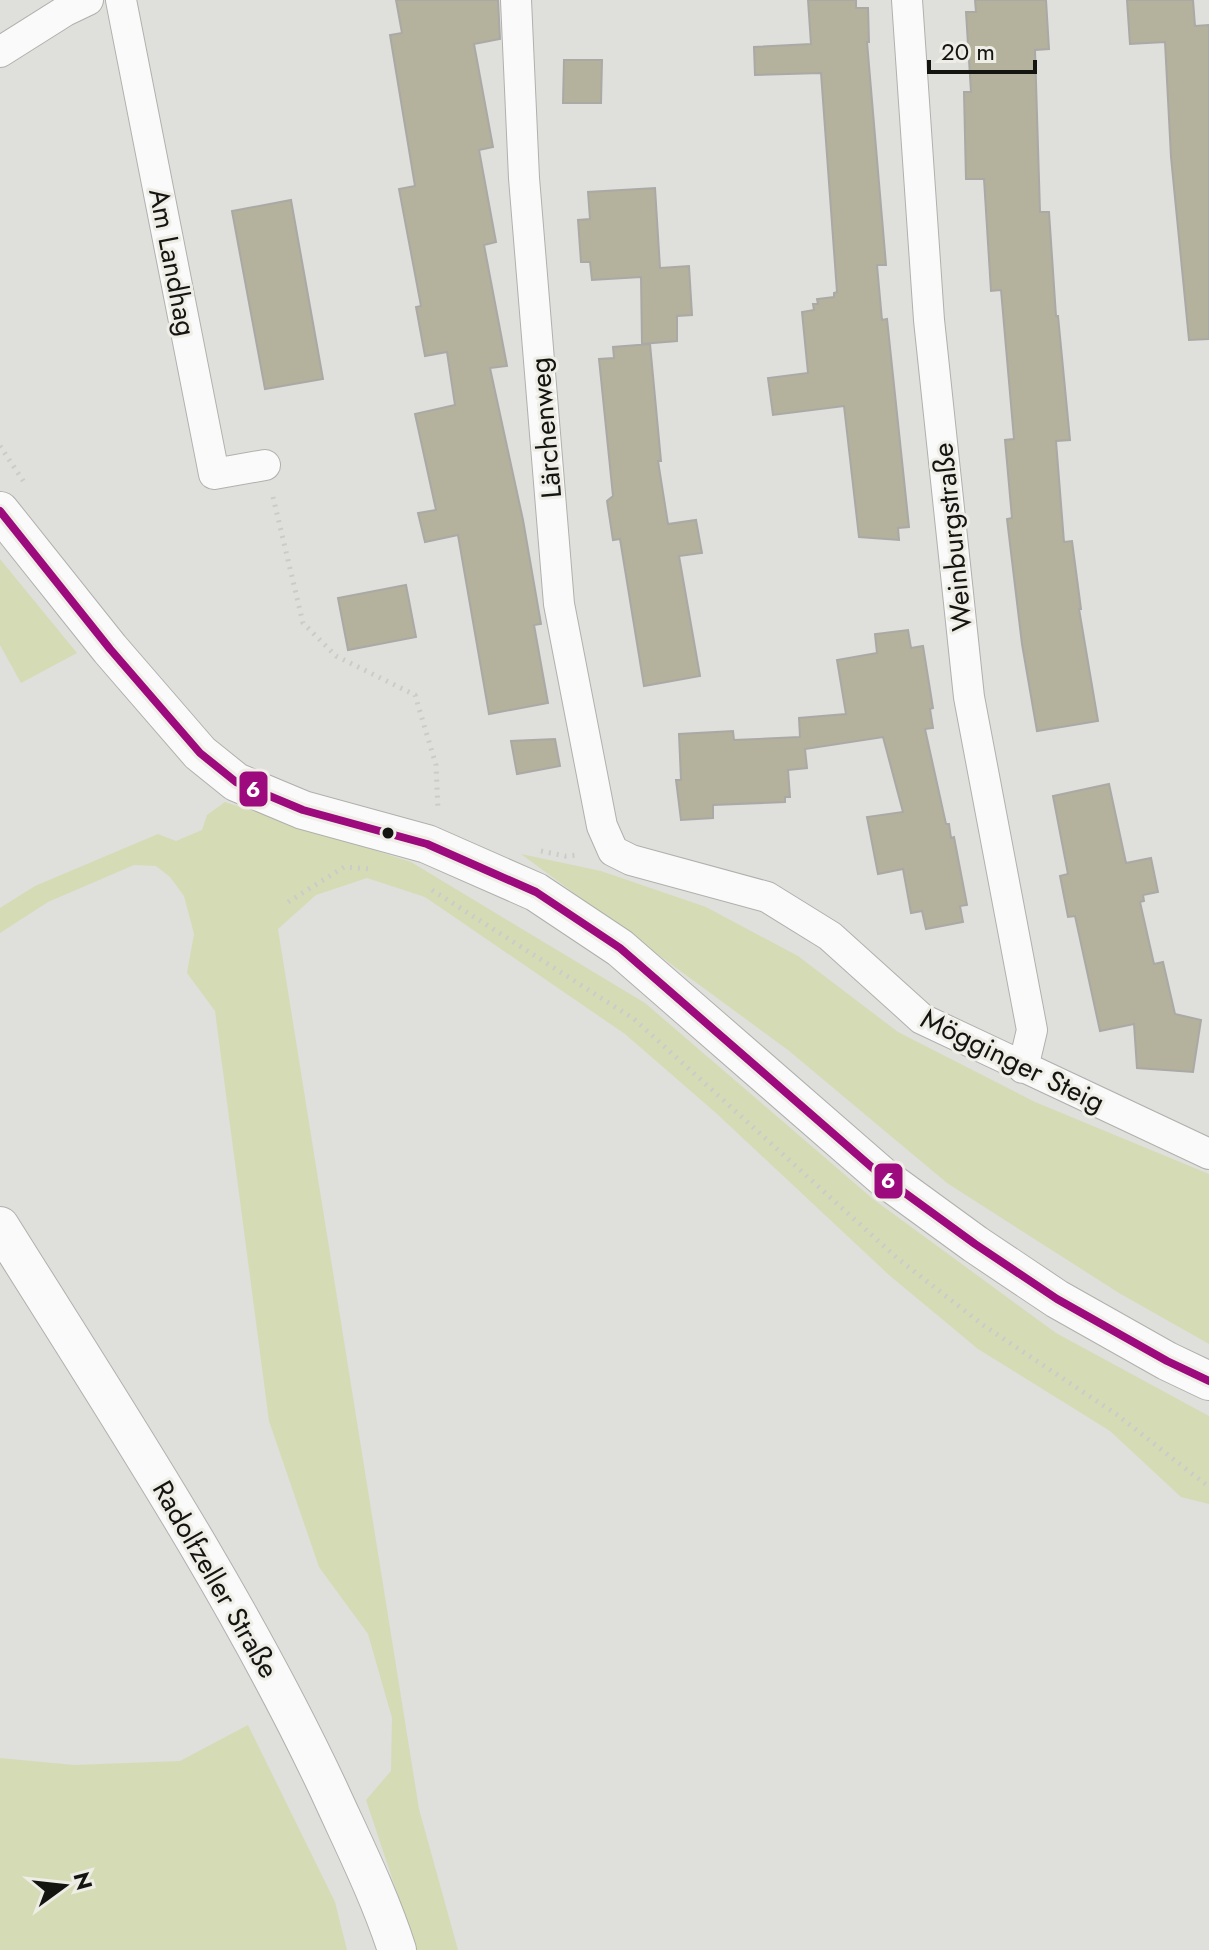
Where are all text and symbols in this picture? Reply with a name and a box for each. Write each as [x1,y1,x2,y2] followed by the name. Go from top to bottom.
[929,24,1035,74] scale bar
[941,34,995,69] text: 20 m
[138,185,207,339] street label: Am Landhag
[519,356,572,500] street label: Lärchenweg
[922,441,983,633] street label: Weinburgstraße
[238,770,269,808] line badge: 6
[246,773,260,805] text: 6
[380,825,396,841] unlabelled marker
[914,998,1112,1123] street label: Mögginger Steig
[873,1162,904,1200] line badge: 6
[881,1164,895,1196] text: 6
[142,1473,289,1686] street label: Radolfzeller Straße
[24,1846,104,1926] north arrow
[66,1868,101,1893] text: N

